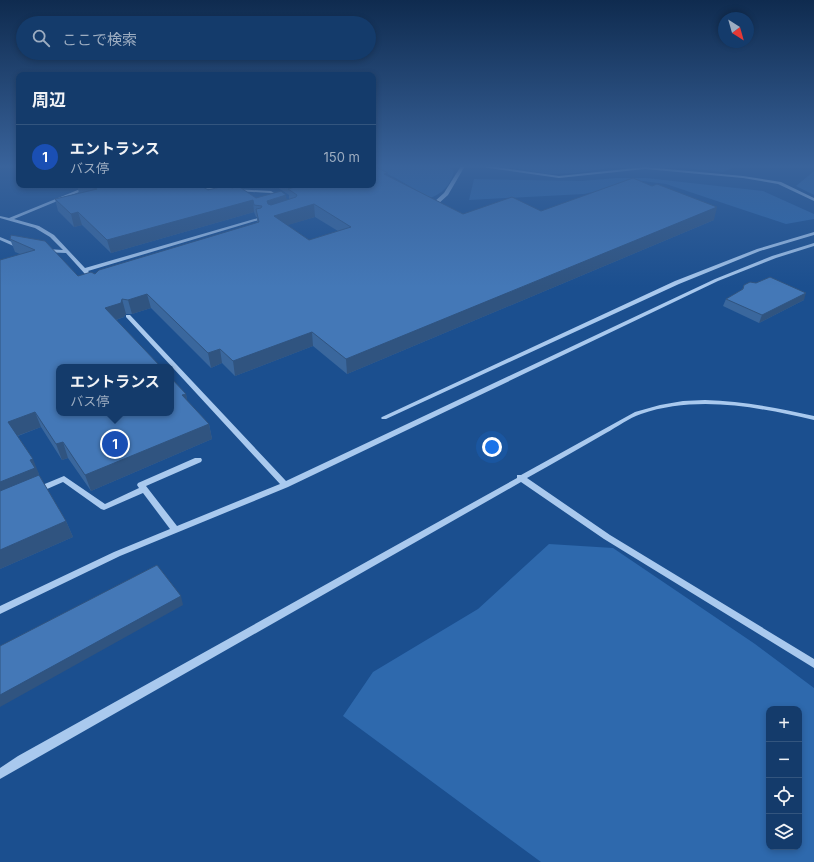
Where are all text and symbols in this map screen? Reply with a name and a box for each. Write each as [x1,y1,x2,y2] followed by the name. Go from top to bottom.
[718,12,754,48] north arrow
[16,16,376,60] search box
[30,27,52,49] icon: search
[62,30,137,49] text: ここで検索
[32,90,66,110] text: 周辺
[70,139,160,158] text: エントランス
[42,149,48,165] text: 1
[324,149,360,165] text: 150 m
[70,160,109,176] text: バス停
[56,364,174,416] popup
[70,372,160,391] text: エントランス
[70,393,109,409] text: バス停
[102,429,128,459] pin: 1
[482,437,502,457] your location
[766,706,802,850] map controls
[766,706,802,742] button: +
[766,742,802,778] button: −
[766,778,802,814] button: locate
[766,814,802,850] button: layers

